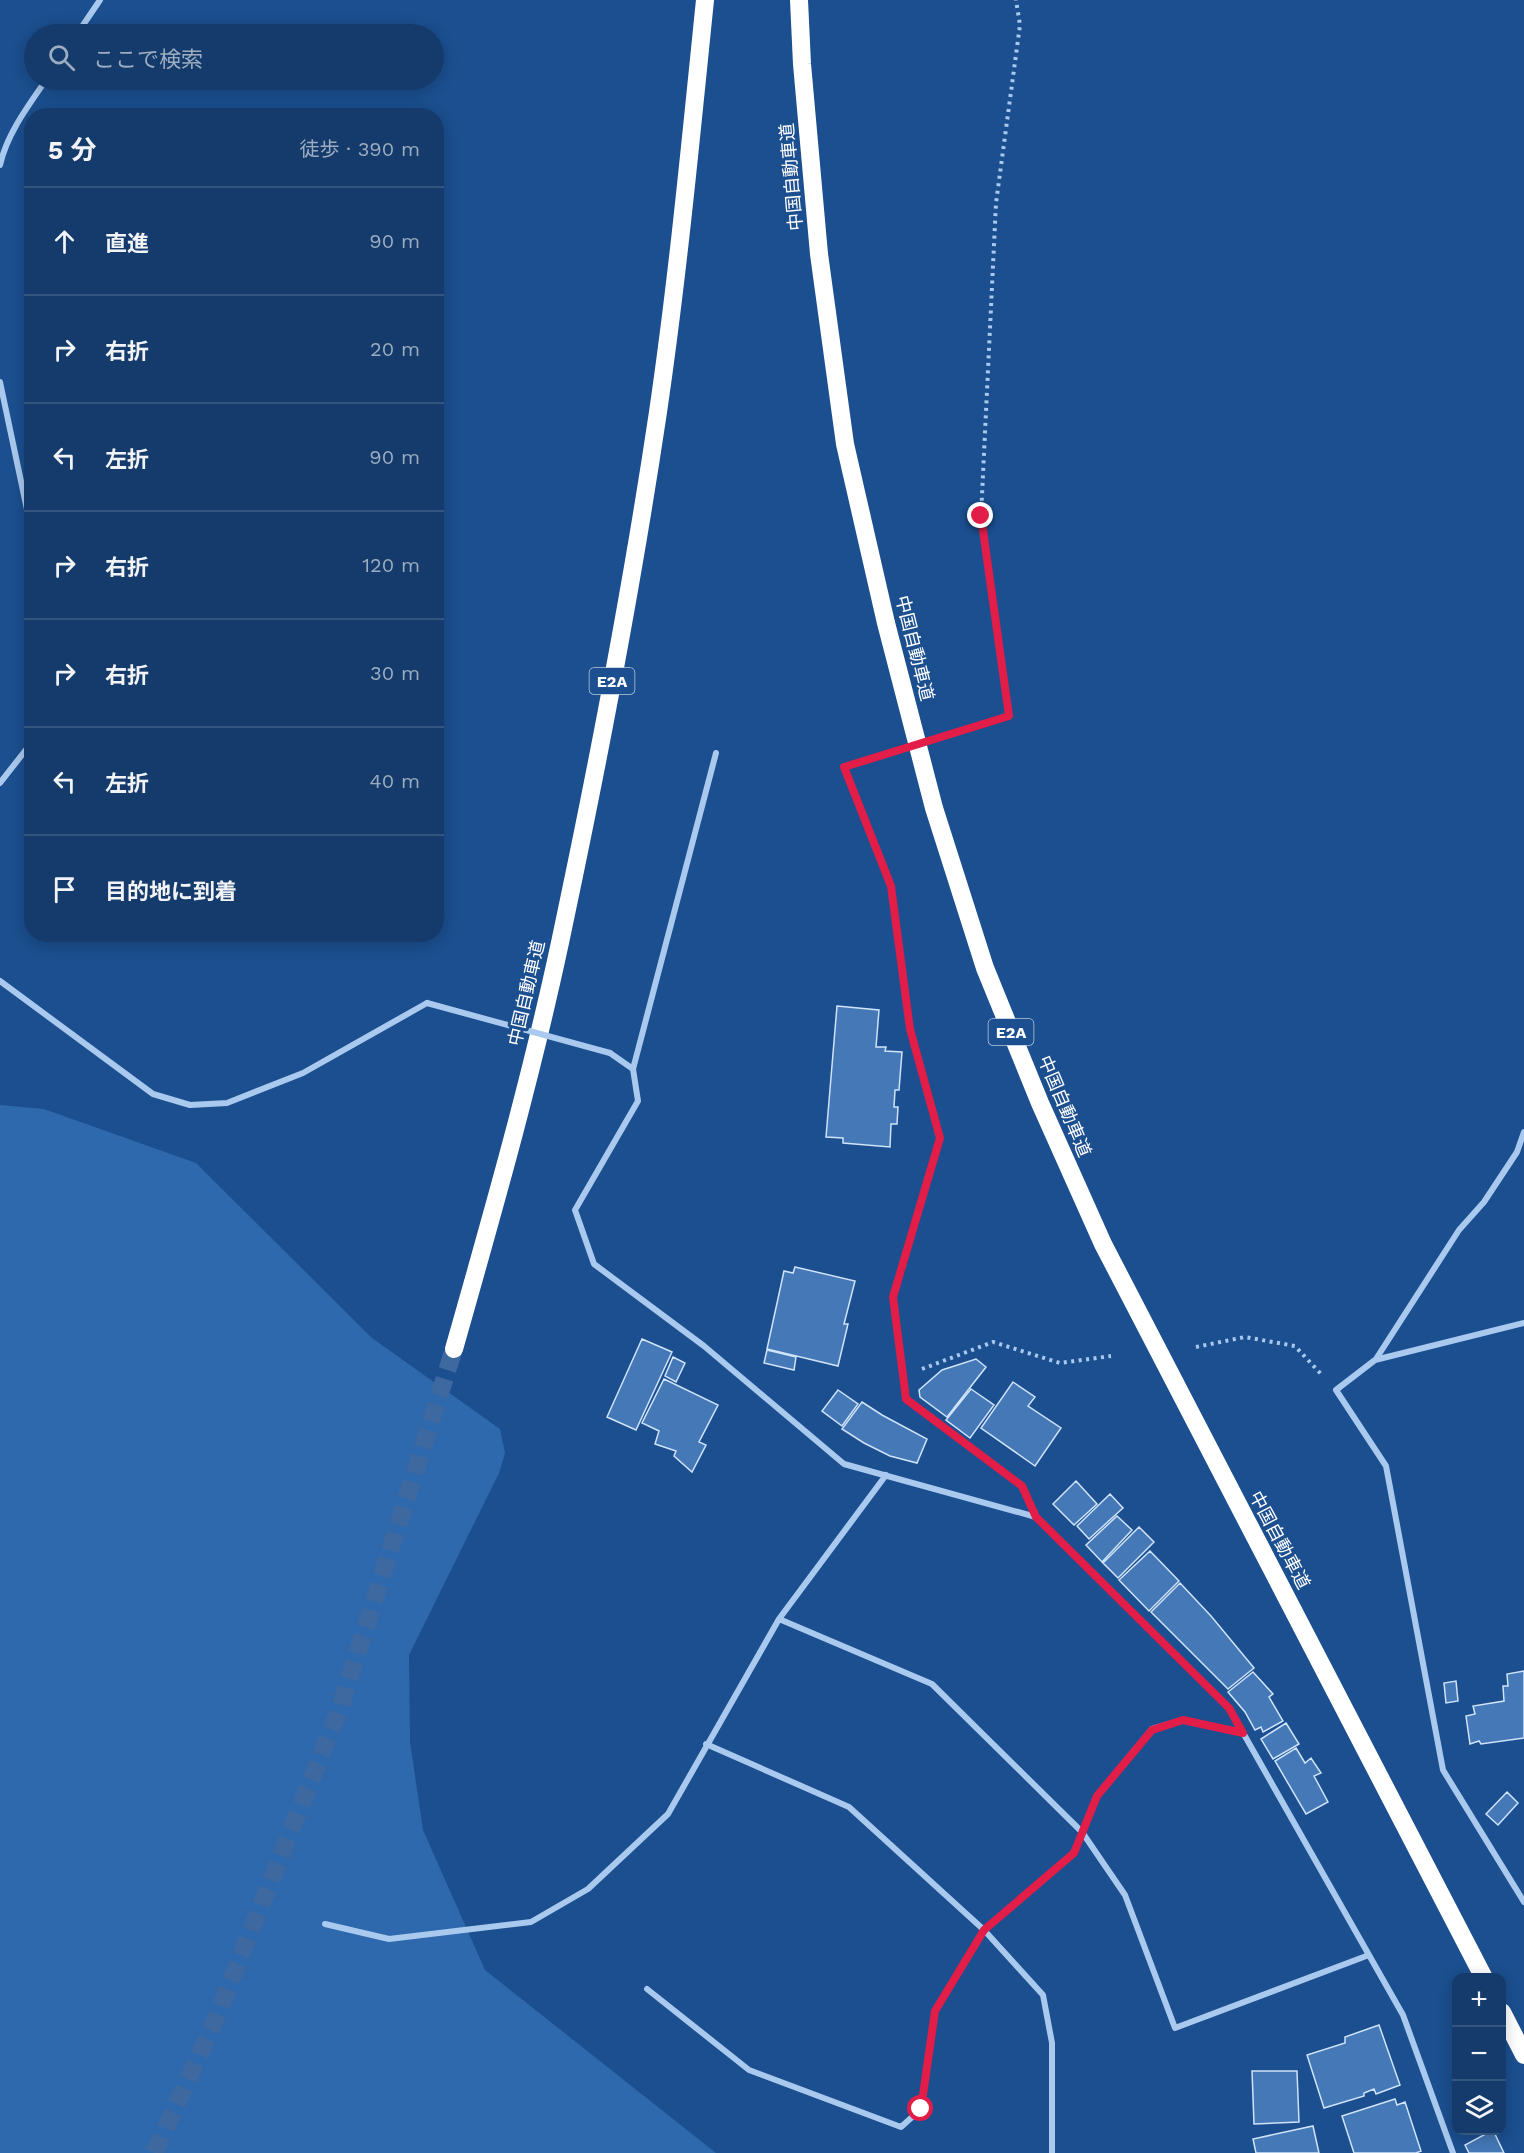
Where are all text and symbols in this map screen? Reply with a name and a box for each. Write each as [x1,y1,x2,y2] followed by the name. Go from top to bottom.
[24,24,444,90] search box
[45,41,78,74] icon: search
[93,47,203,72] text: ここで検索
[776,122,806,232] street label: 中国自動車道
[48,135,97,165] text: 5 分
[300,137,420,161] text: 徒歩 · 390 m
[48,225,81,258] icon: ahead
[369,229,420,253] text: 90 m
[105,231,149,256] text: 直進
[48,333,81,366] icon: right
[370,337,420,361] text: 20 m
[105,339,149,364] text: 右折
[48,441,81,474] icon: left
[369,445,420,469] text: 90 m
[105,447,149,472] text: 左折
[967,502,993,528] route end
[48,549,81,582] icon: right
[362,553,420,577] text: 120 m
[105,555,149,580] text: 右折
[892,593,938,703] street label: 中国自動車道
[48,657,81,690] icon: right
[370,661,420,685] text: 30 m
[105,663,149,688] text: 右折
[590,668,634,694] road number: E2A
[48,765,81,798] icon: left
[369,769,420,793] text: 40 m
[105,771,149,796] text: 左折
[48,873,81,906] icon: arrive
[105,879,237,904] text: 目的地に到着
[504,938,548,1048] street label: 中国自動車道
[988,1019,1034,1045] road number: E2A
[1034,1052,1096,1160] street label: 中国自動車道
[1245,1487,1315,1593] street label: 中国自動車道
[1452,1973,1506,2135] map controls
[1452,1973,1506,2027] button: +
[1452,2027,1506,2081] button: −
[1452,2081,1506,2135] button: layers
[907,2095,933,2121] route start

